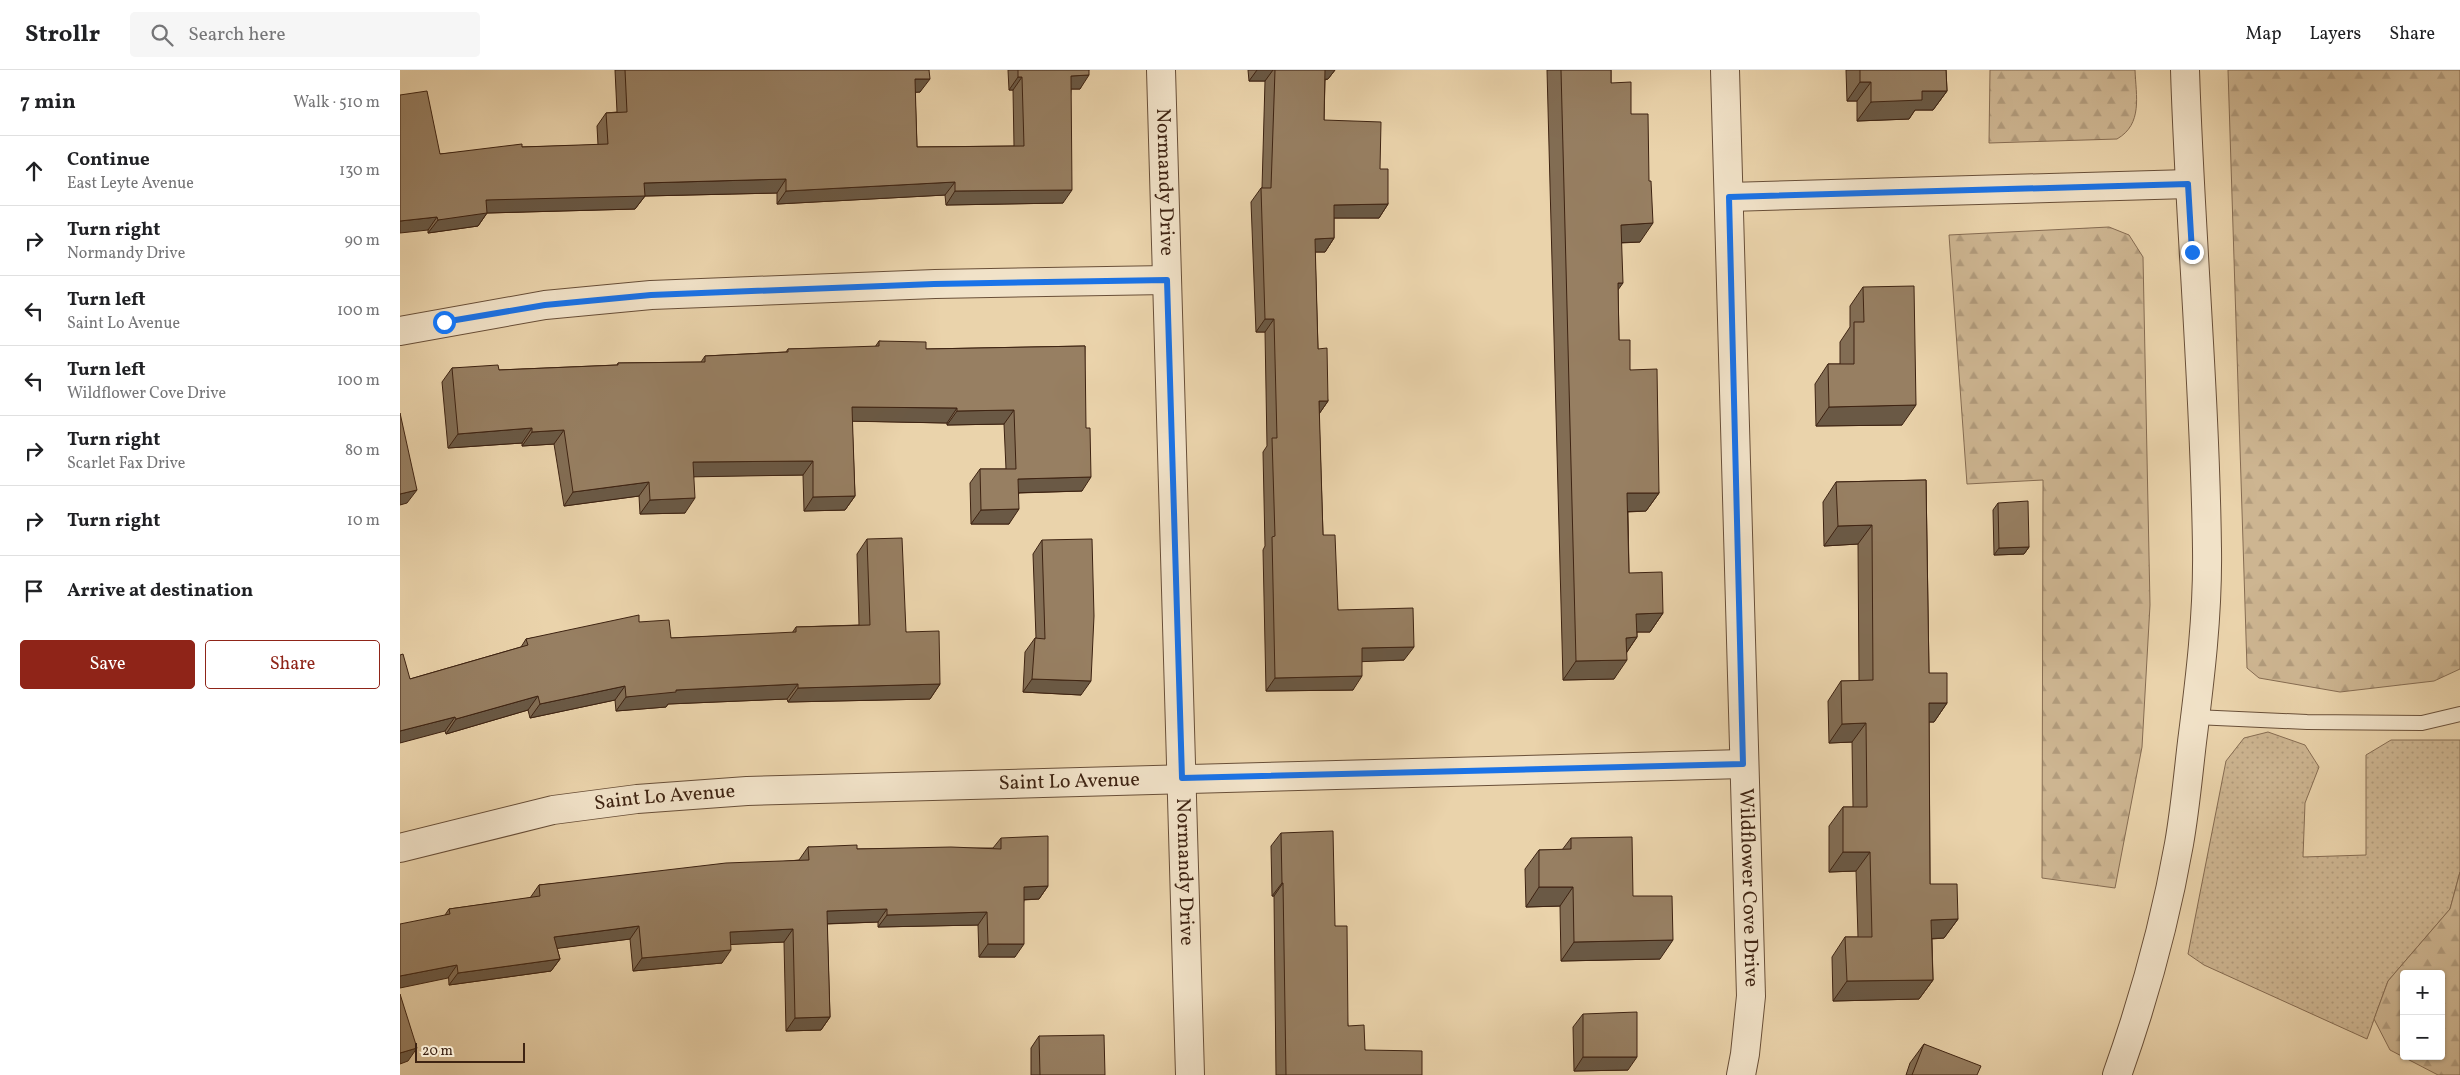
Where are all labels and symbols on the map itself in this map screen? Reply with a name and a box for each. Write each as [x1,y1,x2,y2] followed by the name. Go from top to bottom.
[1148,108,1180,256] street label: Normandy Drive
[2181,241,2204,264] route end
[433,311,456,334] route start
[998,766,1140,798] street label: Saint Lo Avenue
[593,778,736,818] street label: Saint Lo Avenue
[1731,788,1765,988] street label: Wildflower Cove Drive
[1168,797,1200,946] street label: Normandy Drive
[415,1040,525,1063] scale bar

